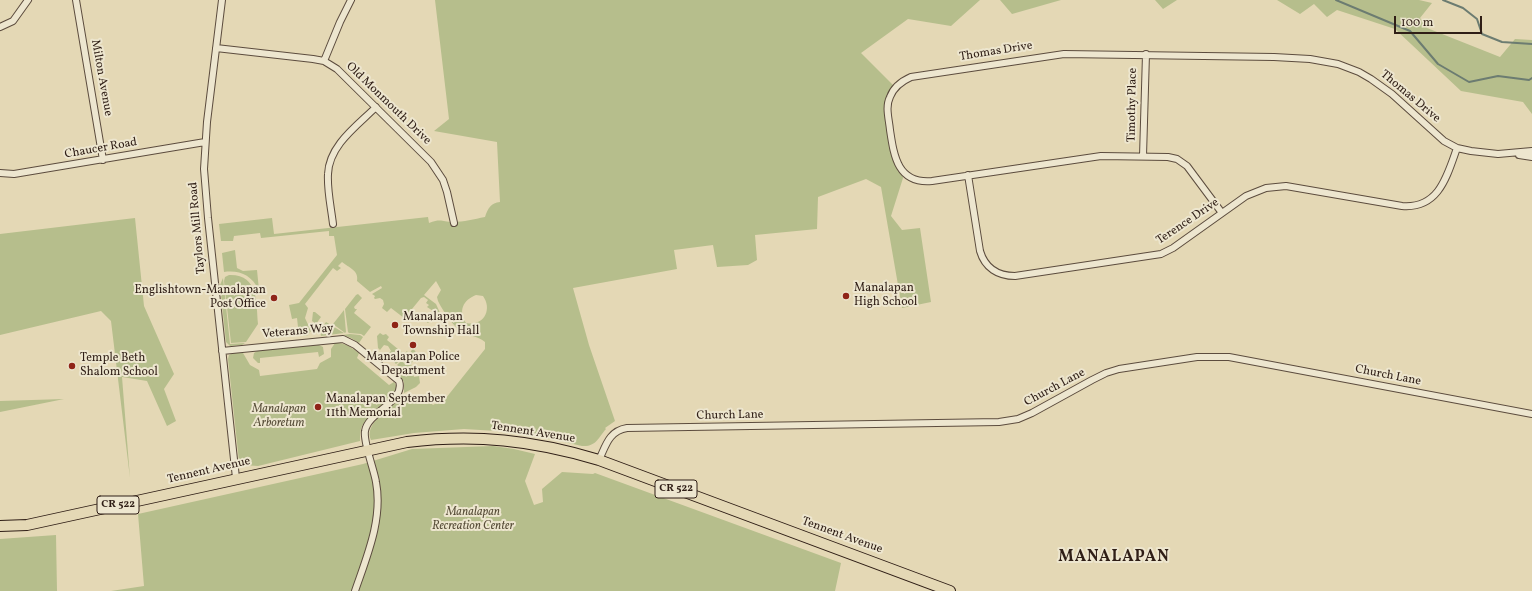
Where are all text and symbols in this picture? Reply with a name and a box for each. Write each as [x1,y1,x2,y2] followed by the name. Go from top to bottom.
[1396,8,1484,34] scale bar
[1401,15,1433,31] text: 100 m
[87,39,115,117] street label: Milton Avenue
[958,39,1034,65] street label: Thomas Drive
[342,60,434,148] street label: Old Monmouth Drive
[1125,68,1141,142] street label: Timothy Place
[1377,68,1443,126] street label: Thomas Drive
[64,136,138,162] street label: Chaucer Road
[187,181,209,275] street label: Taylors Mill Road
[1154,196,1222,248] street label: Terence Drive
[854,282,917,310] place label: Manalapan High School
[135,284,266,312] place label: Englishtown-Manalapan Post Office
[841,291,851,301] marker: Manalapan High School
[269,293,279,303] marker: Englishtown-Manalapan Post Office
[403,311,479,339] place label: Manalapan Township Hall
[390,320,400,330] marker: Manalapan Township Hall
[262,322,334,342] street label: Veterans Way
[408,340,418,350] marker: Manalapan Police Department
[366,351,460,379] place label: Manalapan Police Department
[80,352,158,380] place label: Temple Beth Shalom School
[67,361,77,371] marker: Temple Beth Shalom School
[1354,363,1422,389] street label: Church Lane
[1022,366,1088,410] street label: Church Lane
[326,393,445,421] place label: Manalapan September 11th Memorial
[313,402,323,412] marker: Manalapan September 11th Memorial
[252,403,306,431] park label: Manalapan Arboretum
[696,408,764,424] street label: Church Lane
[490,419,576,447] street label: Tennent Avenue
[166,454,252,488] street label: Tennent Avenue
[655,480,697,498] road number: CR 522
[97,496,139,514] road number: CR 522
[432,506,514,534] park label: Manalapan Recreation Center
[800,515,884,557] street label: Tennent Avenue
[1058,548,1170,568] district label: MANALAPAN

